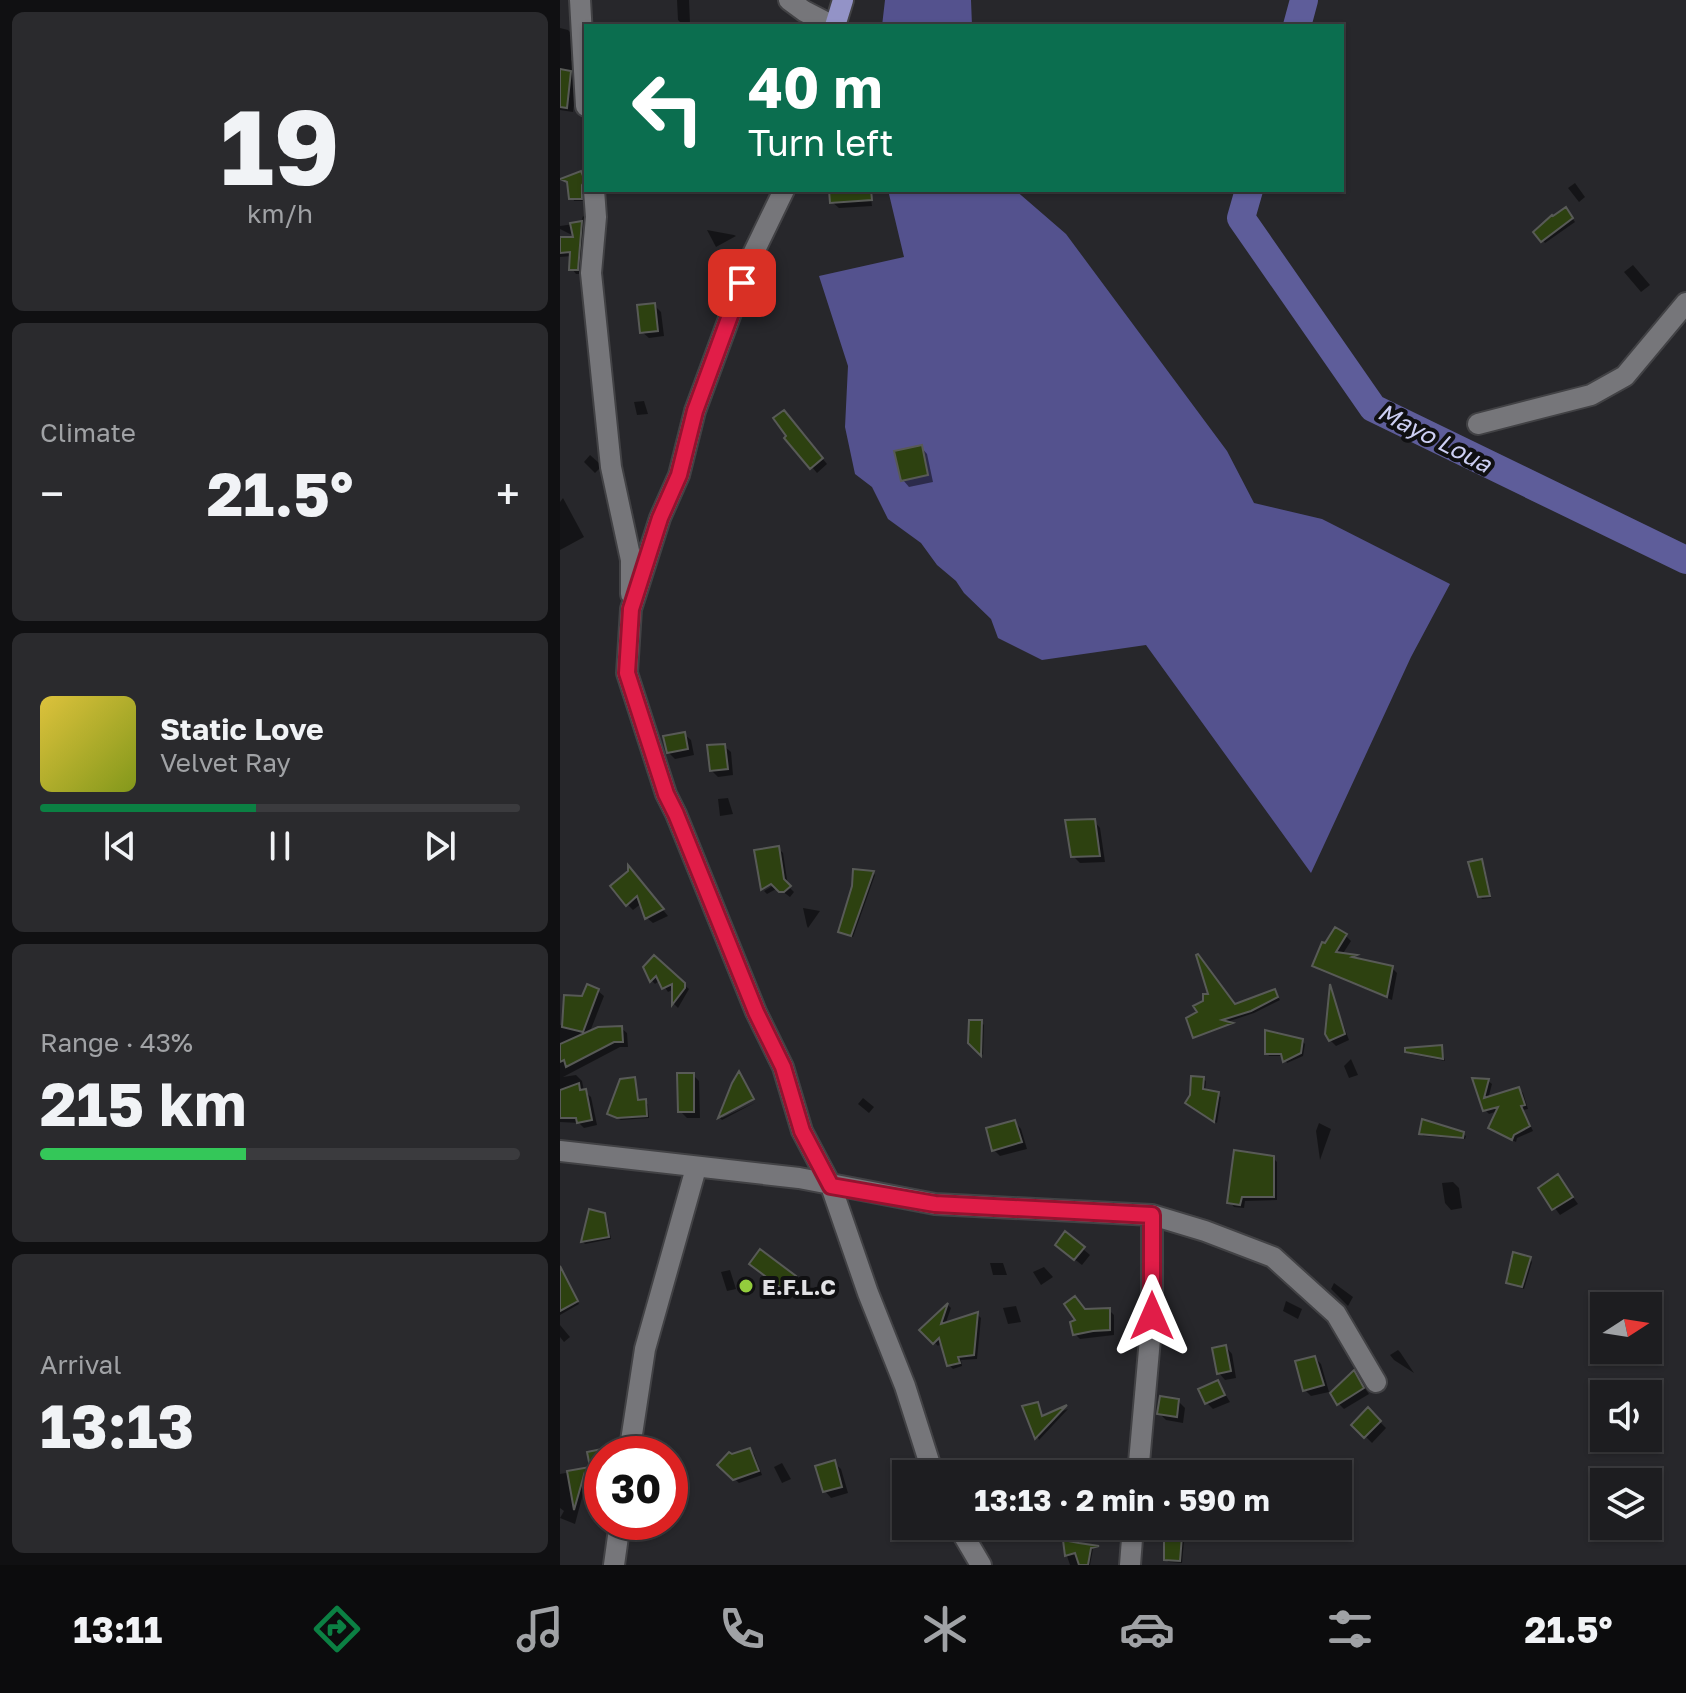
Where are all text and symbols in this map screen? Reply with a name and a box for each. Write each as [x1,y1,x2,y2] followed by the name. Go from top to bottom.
[748,53,882,120] text: 40 m
[616,56,720,160] icon: left
[220,83,340,208] text: 19
[748,121,894,164] text: Turn left
[247,198,313,229] text: km/h
[708,249,776,317] pin
[720,261,764,305] icon: arrive
[1373,396,1498,479] water label: Mayo Loua
[40,417,136,448] text: Climate
[207,457,353,529] text: 21.5°
[40,467,64,520] text: −
[496,467,520,520] text: +
[160,711,324,747] text: Static Love
[160,747,291,778] text: Velvet Ray
[98,824,142,868] icon: previous
[258,824,302,868] icon: pause
[418,824,462,868] icon: next
[40,1027,193,1058] text: Range · 43%
[40,1067,246,1139] text: 215 km
[762,1273,836,1300] place label: E.F.L.C
[1110,1274,1194,1358] position arrow
[737,1277,755,1295] marker: E.F.L.C
[1590,1292,1662,1364] north arrow
[1590,1292,1662,1540] map controls
[40,1349,121,1380] text: Arrival
[1590,1380,1662,1452] button: sound
[40,1389,194,1461] text: 13:13
[584,1436,688,1540] speed limit sign: 30
[1590,1468,1662,1540] button: layers
[974,1482,1270,1518] text: 13:13 · 2 min · 590 m
[309,1601,365,1657] icon: directions
[512,1601,568,1657] icon: music
[714,1601,770,1657] icon: phone
[917,1601,973,1657] icon: climate
[1119,1601,1175,1657] icon: car
[1322,1601,1378,1657] icon: filters
[73,1608,162,1651] text: 13:11
[1525,1608,1613,1651] text: 21.5°

